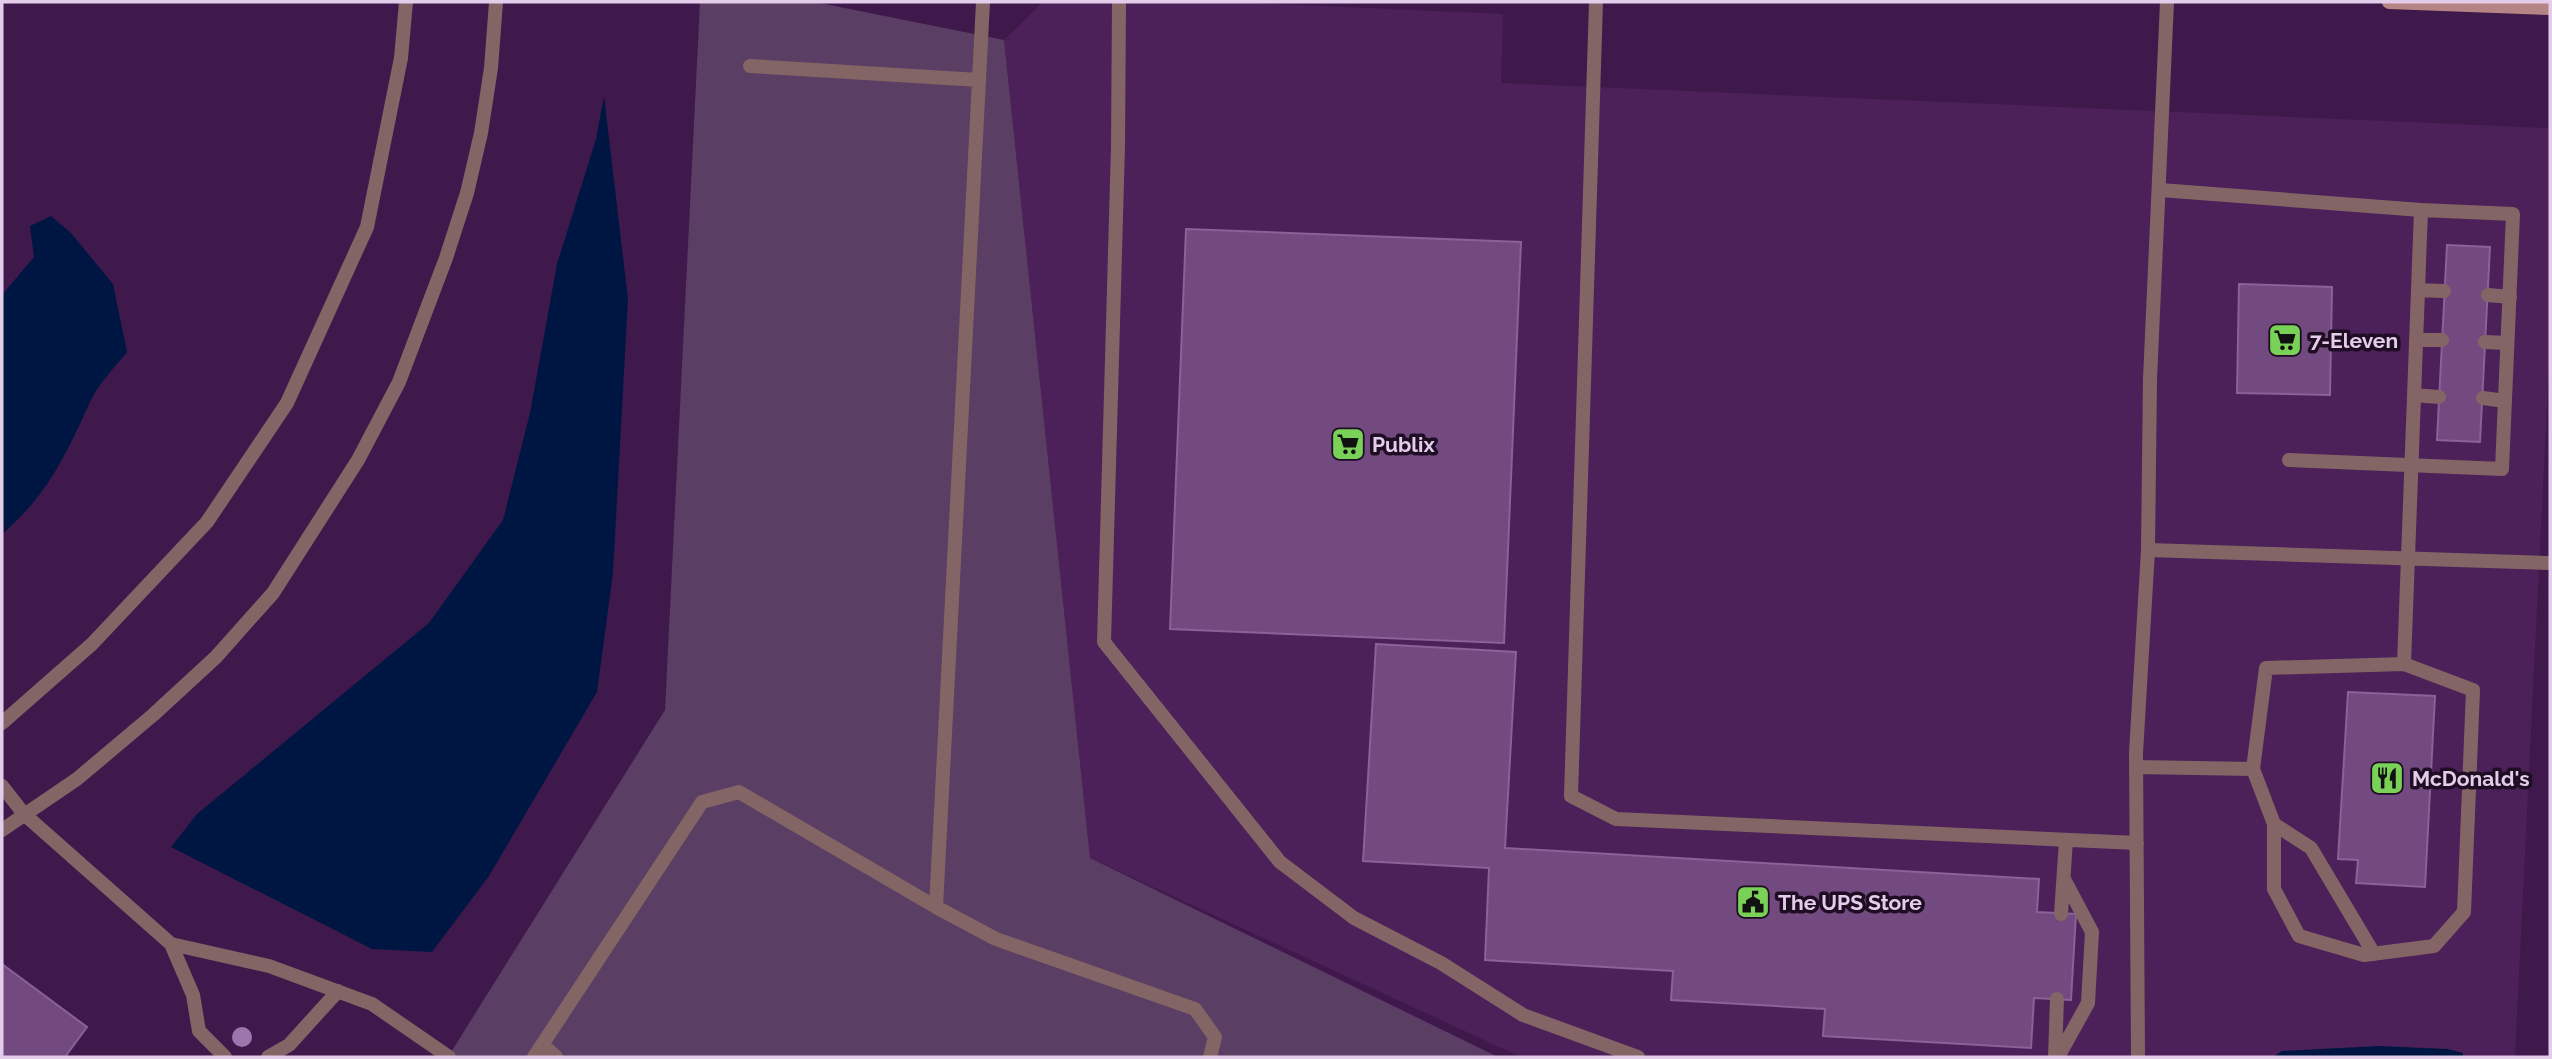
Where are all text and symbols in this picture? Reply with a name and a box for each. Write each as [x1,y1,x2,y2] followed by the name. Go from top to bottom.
[2266,321,2304,359] supermarket icon: 7-Eleven
[2310,328,2398,353] place label: 7-Eleven
[1329,425,1367,463] supermarket icon: Publix
[1372,432,1435,457] place label: Publix
[2368,759,2406,797] restaurant icon: McDonald's
[2412,766,2530,791] place label: McDonald's
[1734,883,1772,921] public building icon: The UPS Store
[1778,890,1922,915] place label: The UPS Store

